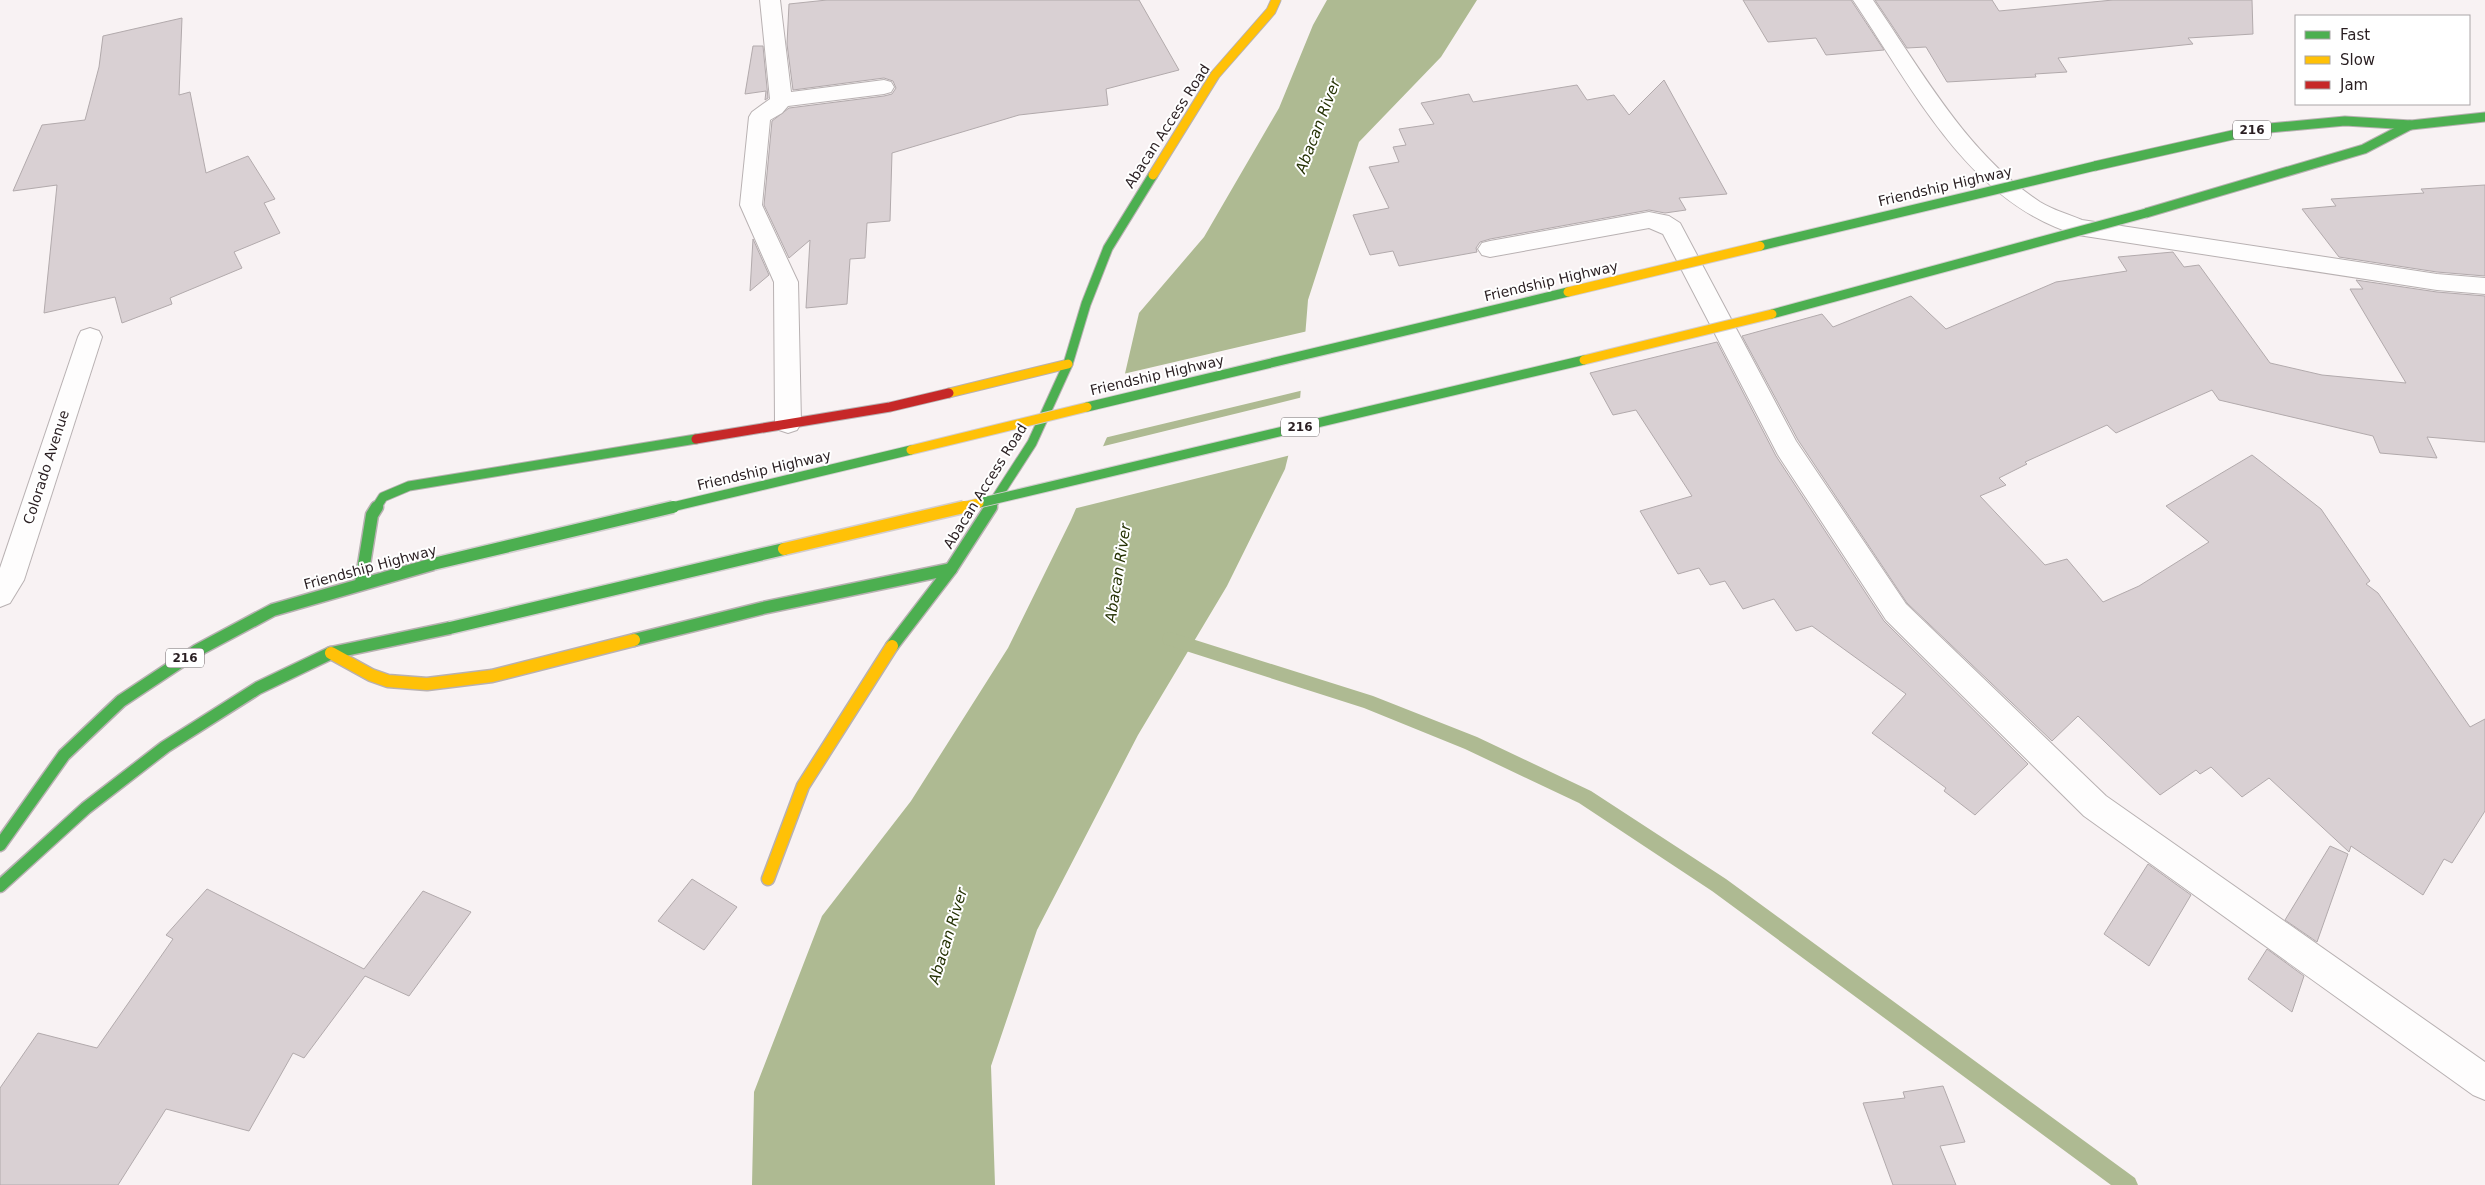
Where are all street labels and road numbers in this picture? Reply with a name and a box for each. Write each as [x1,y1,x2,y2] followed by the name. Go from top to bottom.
[1121,61,1213,191] street label: Abacan Access Road
[2233,120,2271,140] road number: 216
[1876,163,2014,209] street label: Friendship Highway
[1482,258,1620,304] street label: Friendship Highway
[1088,352,1226,398] street label: Friendship Highway
[20,408,72,526] street label: Colorado Avenue
[1281,418,1319,437] road number: 216
[940,421,1030,551] street label: Abacan Access Road
[695,447,833,493] street label: Friendship Highway
[302,542,438,592] street label: Friendship Highway
[166,648,204,668] road number: 216

